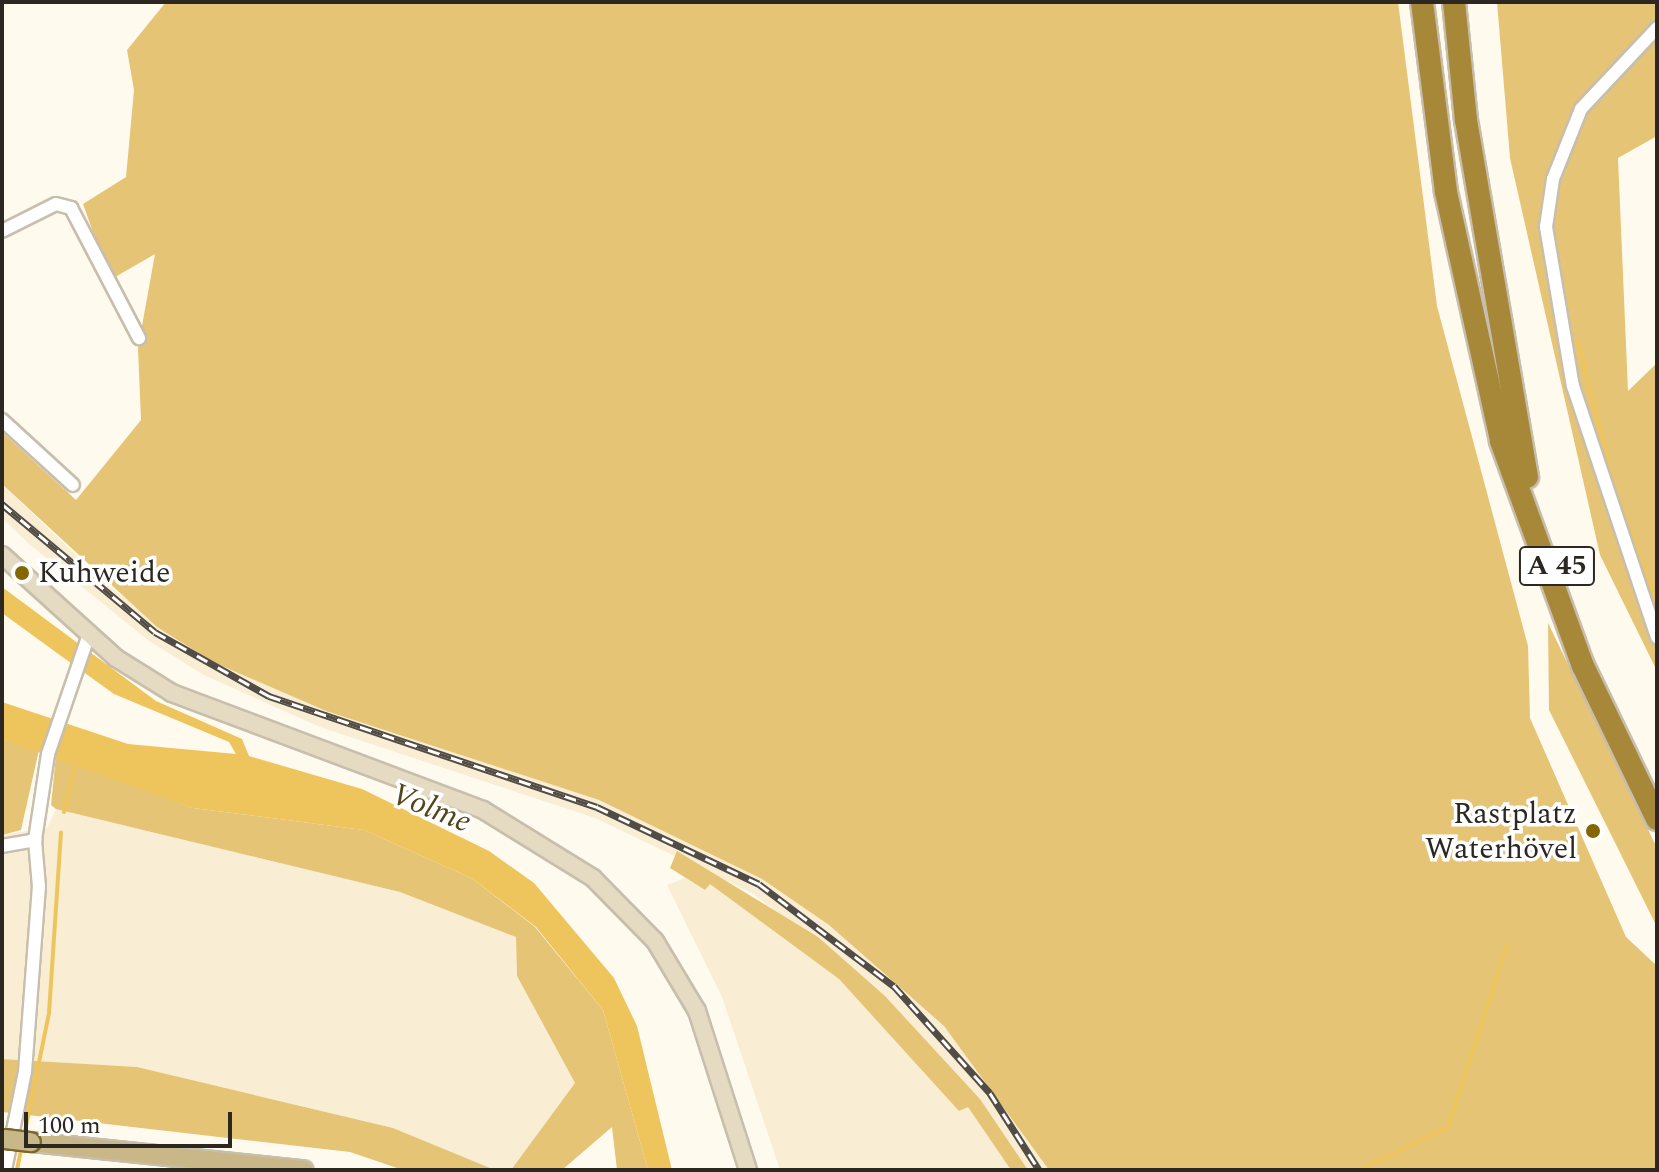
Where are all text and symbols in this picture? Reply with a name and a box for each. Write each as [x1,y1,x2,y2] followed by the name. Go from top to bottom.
[1517,542,1597,590] road number: A 45
[38,555,170,591] place label: Kuhweide
[13,564,31,582] marker: Kuhweide
[385,776,477,842] water label: Volme
[1425,796,1577,866] place label: Rastplatz Waterhövel
[1584,822,1602,840] marker: Rastplatz Waterhövel
[28,1096,236,1146] scale bar
[38,1108,101,1144] text: 100 m

